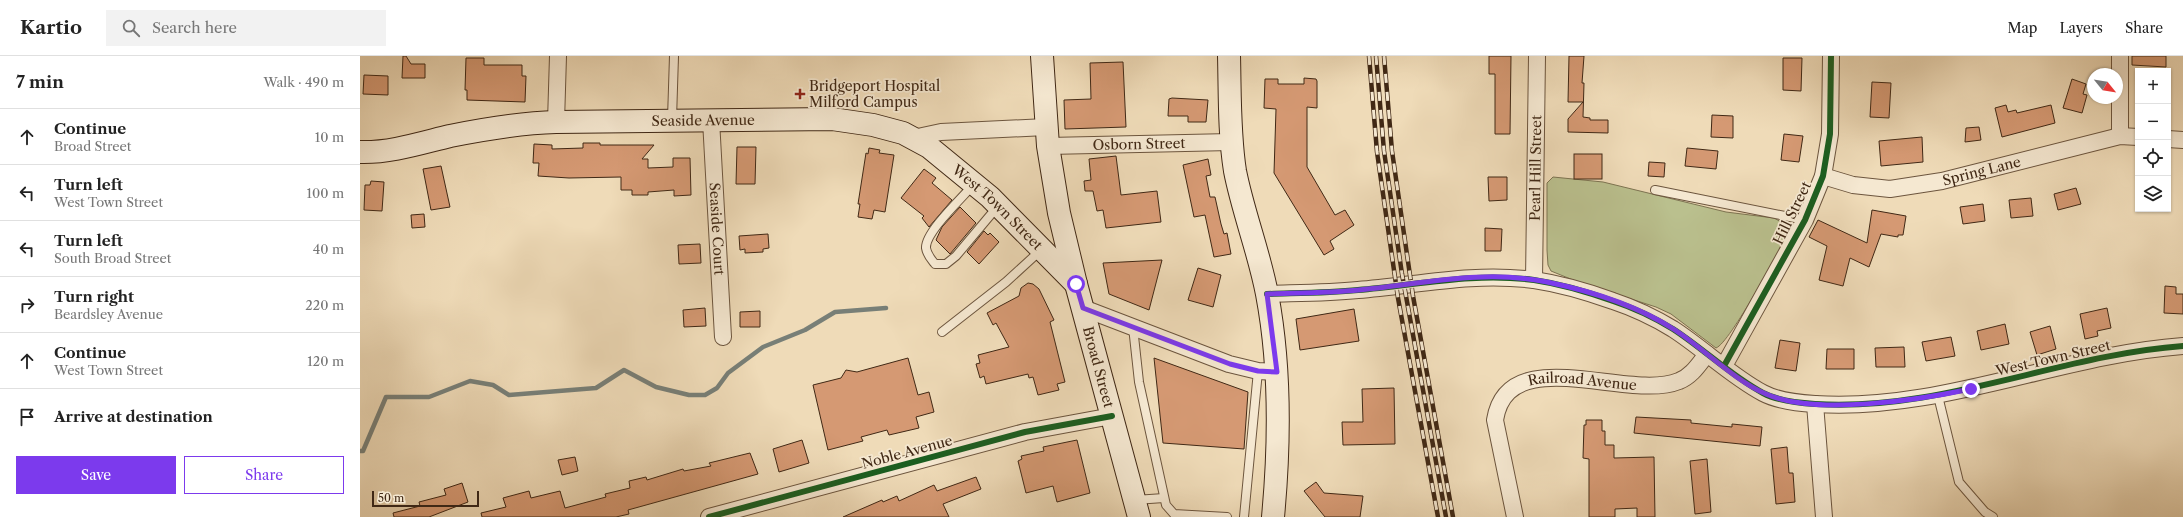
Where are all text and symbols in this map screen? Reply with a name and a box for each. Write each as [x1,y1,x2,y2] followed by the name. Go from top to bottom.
[106,10,386,46] search box
[20,16,82,39] text: Kartio
[120,17,142,39] icon: search
[152,18,237,37] text: Search here
[2007,19,2037,37] text: Map
[2059,19,2103,37] text: Layers
[2125,19,2163,37] text: Share
[2087,68,2123,104] north arrow
[2135,68,2171,212] map controls
[2135,68,2171,104] button: +
[16,72,64,92] text: 7 min
[263,74,344,90] text: Walk · 490 m
[809,77,940,111] place label: Bridgeport Hospital Milford Campus
[794,88,806,100] marker: Bridgeport Hospital Milford Campus
[2135,104,2171,140] button: −
[651,111,755,130] street label: Seaside Avenue
[1526,115,1545,221] street label: Pearl Hill Street
[54,119,126,138] text: Continue
[16,126,38,148] icon: ahead
[315,129,344,145] text: 10 m
[1092,134,1186,154] street label: Osborn Street
[54,138,131,154] text: Broad Street
[2135,140,2171,176] button: locate
[1941,152,2023,190] street label: Spring Lane
[948,160,1046,254] street label: West Town Street
[54,175,123,194] text: Turn left
[2135,176,2171,212] button: layers
[1769,178,1815,247] street label: Hill Street
[16,182,38,204] icon: left
[705,182,729,276] street label: Seaside Court
[306,185,344,201] text: 100 m
[54,194,163,210] text: West Town Street
[54,231,123,250] text: Turn left
[16,238,38,260] icon: left
[313,241,344,257] text: 40 m
[54,250,171,266] text: South Broad Street
[1067,275,1085,293] route start
[54,287,134,306] text: Turn right
[16,294,38,316] icon: right
[305,297,344,313] text: 220 m
[54,306,163,322] text: Beardsley Avenue
[1079,324,1118,410] street label: Broad Street
[1993,336,2112,380] street label: West Town Street
[54,343,126,362] text: Continue
[16,350,38,372] icon: ahead
[307,353,344,369] text: 120 m
[54,362,163,378] text: West Town Street
[1526,369,1638,394] street label: Railroad Avenue
[1962,380,1980,398] route end
[16,406,38,428] icon: arrive
[54,407,213,426] text: Arrive at destination
[860,431,954,473] street label: Noble Avenue
[16,456,176,494] button: Save
[184,456,344,494] button: Share
[372,489,479,508] scale bar
[378,491,404,505] text: 50 m

